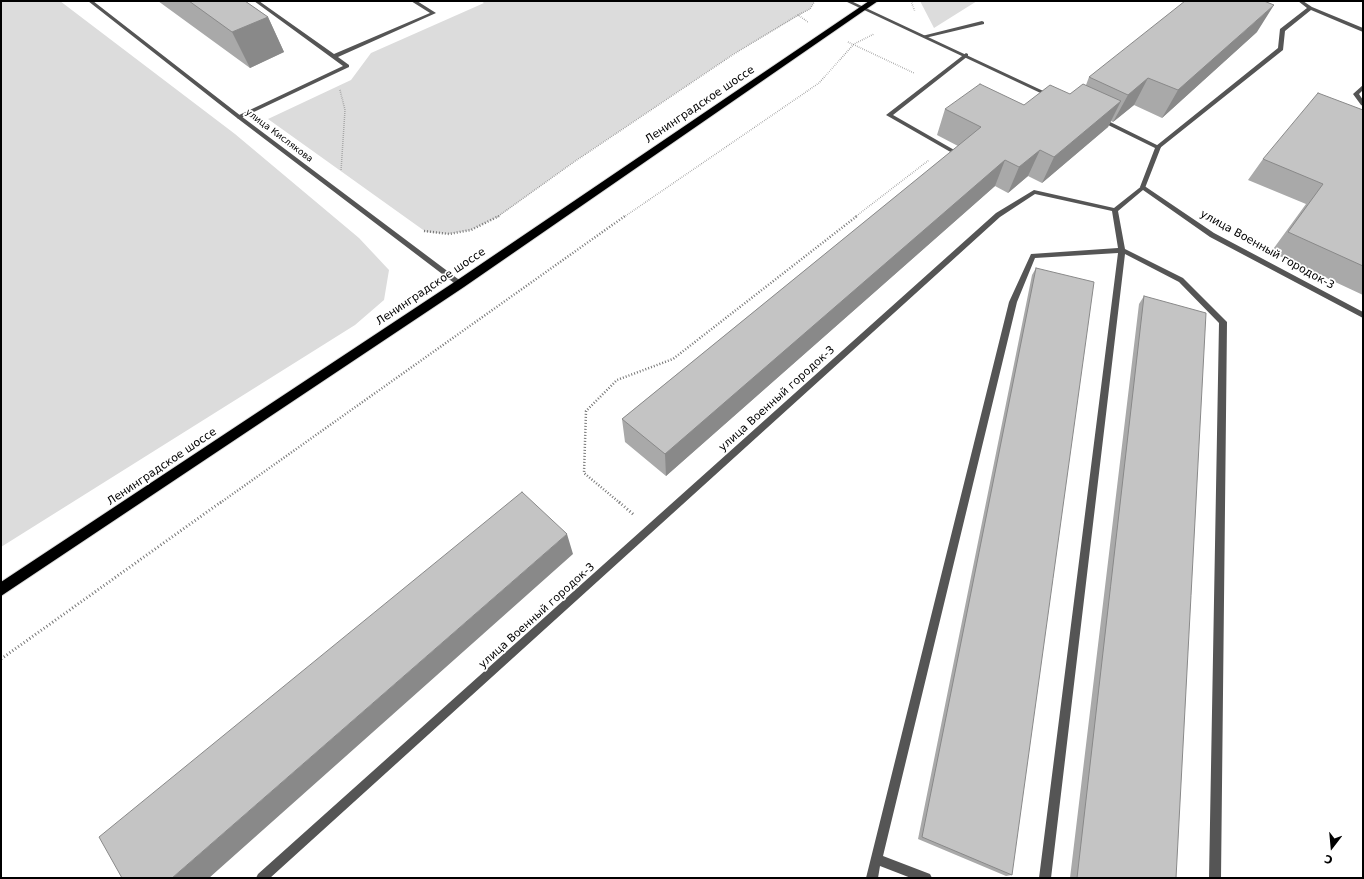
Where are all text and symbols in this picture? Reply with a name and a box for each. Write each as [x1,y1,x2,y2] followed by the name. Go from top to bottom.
[643,63,757,147] street label: Ленинградское шоссе
[243,107,315,165] street label: улица Кислякова
[1198,208,1336,292] street label: улица Военный городок-3
[374,245,488,329] street label: Ленинградское шоссе
[716,343,838,455] street label: улица Военный городок-3
[105,425,219,509] street label: Ленинградское шоссе
[476,560,598,672] street label: улица Военный городок-3
[1312,827,1352,867] north arrow
[1323,852,1334,866] text: С

